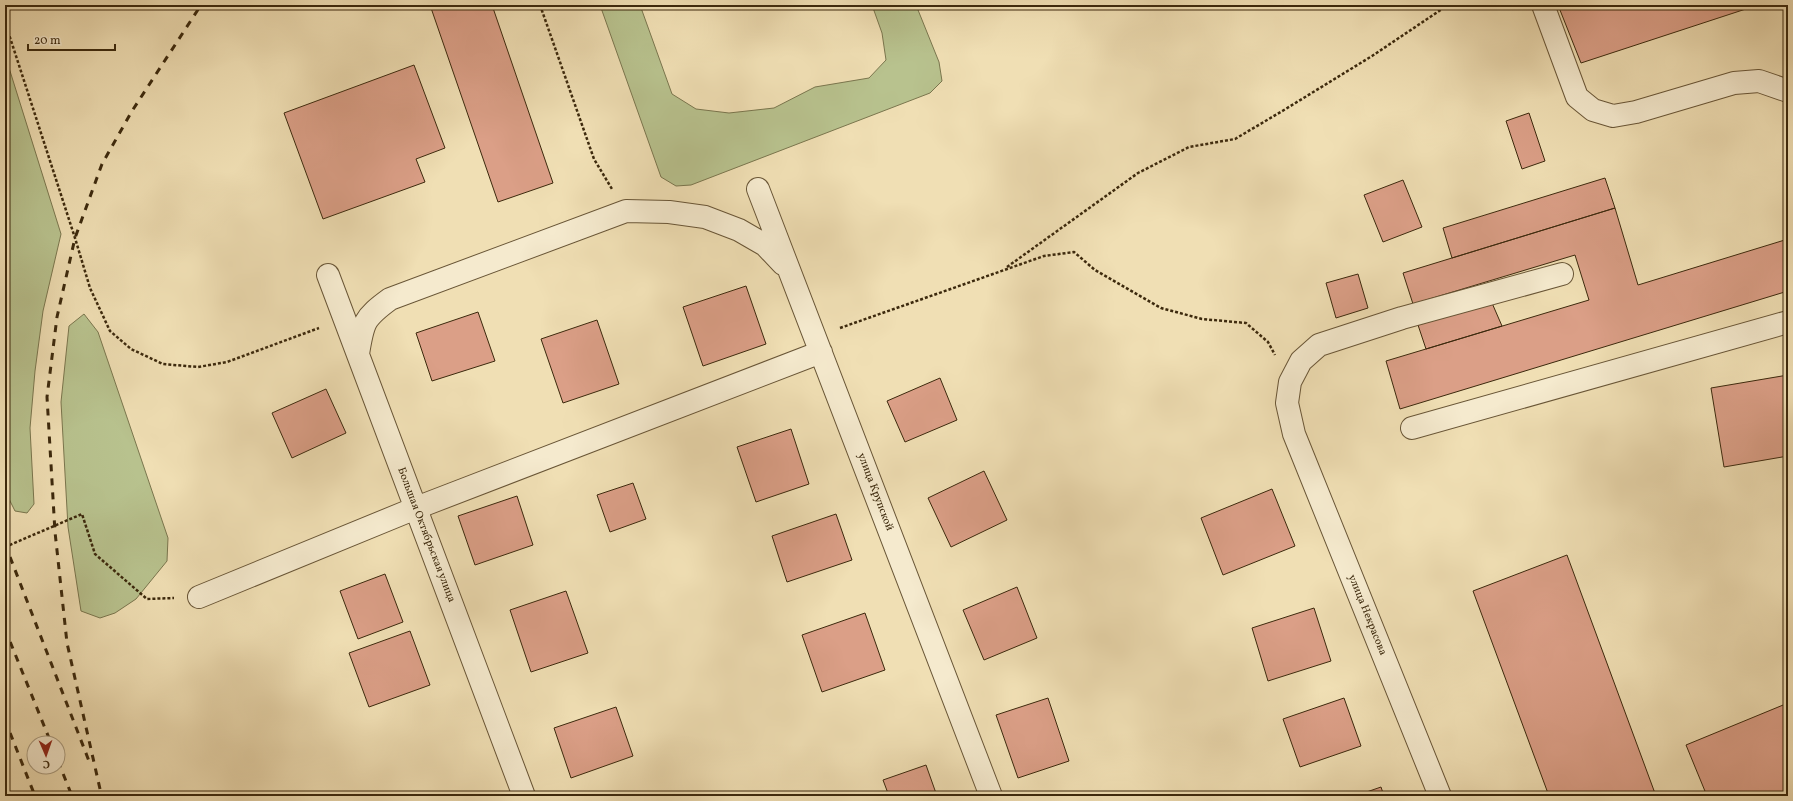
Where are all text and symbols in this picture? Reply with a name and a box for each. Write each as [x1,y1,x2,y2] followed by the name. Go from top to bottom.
[28,26,115,52] scale bar
[34,33,61,49] text: 20 m
[853,451,897,533] street label: улица Крупской
[393,465,459,605] street label: Большая Октябрьская улица
[1344,572,1390,658] street label: улица Некрасова
[26,735,66,775] north arrow
[42,756,50,771] text: С

